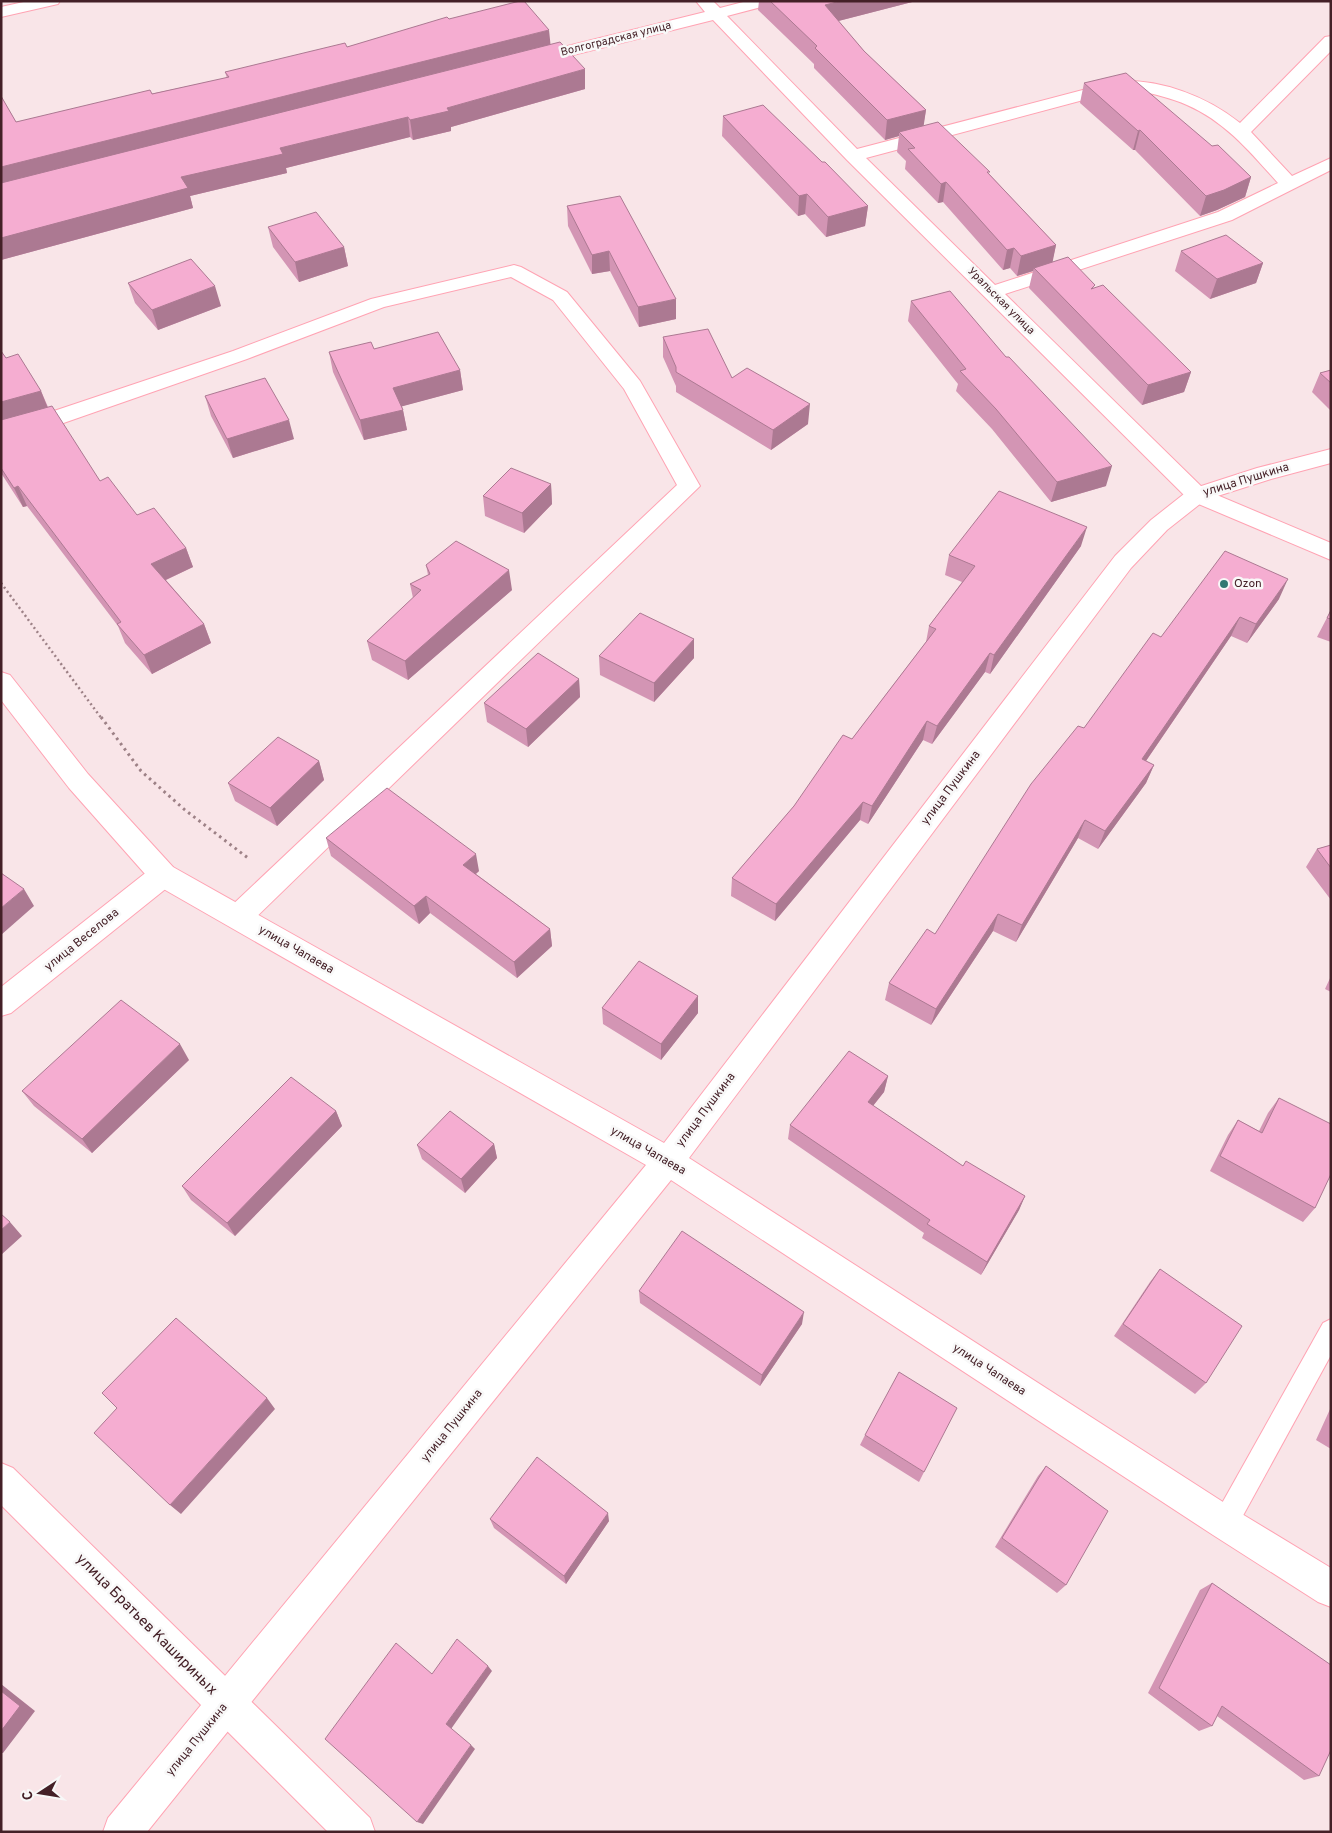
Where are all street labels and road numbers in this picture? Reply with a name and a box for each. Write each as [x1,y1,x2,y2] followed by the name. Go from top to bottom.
[559,18,673,60] street label: Волгоградская улица
[964,264,1038,338] street label: Уральская улица
[1201,459,1291,501] street label: улица Пушкина
[918,748,984,828] street label: улица Пушкина
[41,905,123,975] street label: улица Веселова
[255,922,337,978] street label: улица Чапаева
[673,1070,739,1150] street label: улица Пушкина
[607,1123,689,1179] street label: улица Чапаева
[949,1340,1029,1400] street label: улица Чапаева
[418,1386,486,1466] street label: улица Пушкина
[71,1550,221,1700] street label: улица Братьев Кашириных
[163,1700,231,1780] street label: улица Пушкина

